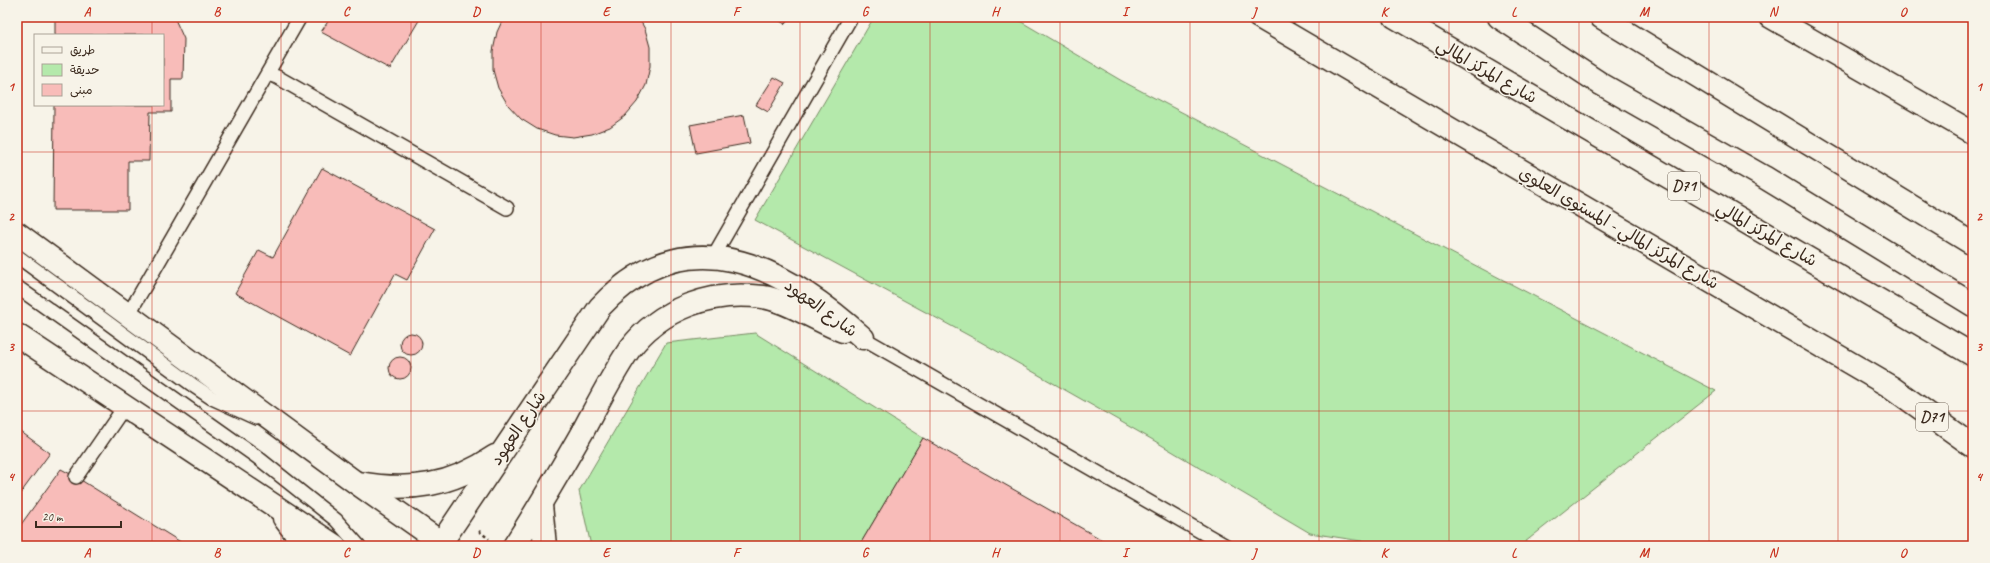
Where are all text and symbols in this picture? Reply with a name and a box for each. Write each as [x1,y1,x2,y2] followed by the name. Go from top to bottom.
[84,4,92,20] text: A
[214,4,222,20] text: B
[343,4,351,20] text: C
[472,4,481,20] text: D
[603,4,612,20] text: E
[733,4,742,20] text: F
[862,4,870,20] text: G
[991,4,1001,20] text: H
[1122,4,1131,20] text: I
[1251,4,1258,20] text: J
[1381,4,1391,20] text: K
[1511,4,1518,20] text: L
[1639,4,1650,20] text: M
[1769,4,1780,20] text: N
[1900,4,1909,20] text: O
[34,34,164,106] legend
[1431,34,1541,112] street label: شارع المركز المالي
[70,42,95,58] text: طريق
[70,62,99,78] text: حديقة
[8,79,16,95] text: 1
[1976,79,1984,95] text: 1
[70,82,93,98] text: مبنى
[1513,162,1723,297] street label: شارع المركز المالي - المستوى العلوي
[1668,172,1700,200] road number: D71
[1711,197,1821,275] street label: شارع المركز المالي
[8,209,15,225] text: 2
[1976,209,1983,225] text: 2
[780,275,861,342] street label: شارع العهود
[8,339,15,355] text: 3
[1976,339,1983,355] text: 3
[486,387,551,470] street label: شارع العهود
[1916,403,1948,431] road number: D71
[8,469,16,485] text: 4
[1976,469,1984,485] text: 4
[36,503,121,529] scale bar
[42,509,64,525] text: 20 m
[84,545,92,561] text: A
[214,545,222,561] text: B
[343,545,351,561] text: C
[472,545,481,561] text: D
[603,545,612,561] text: E
[733,545,742,561] text: F
[862,545,870,561] text: G
[991,545,1001,561] text: H
[1122,545,1131,561] text: I
[1251,545,1258,561] text: J
[1381,545,1391,561] text: K
[1511,545,1518,561] text: L
[1639,545,1650,561] text: M
[1769,545,1780,561] text: N
[1900,545,1909,561] text: O

